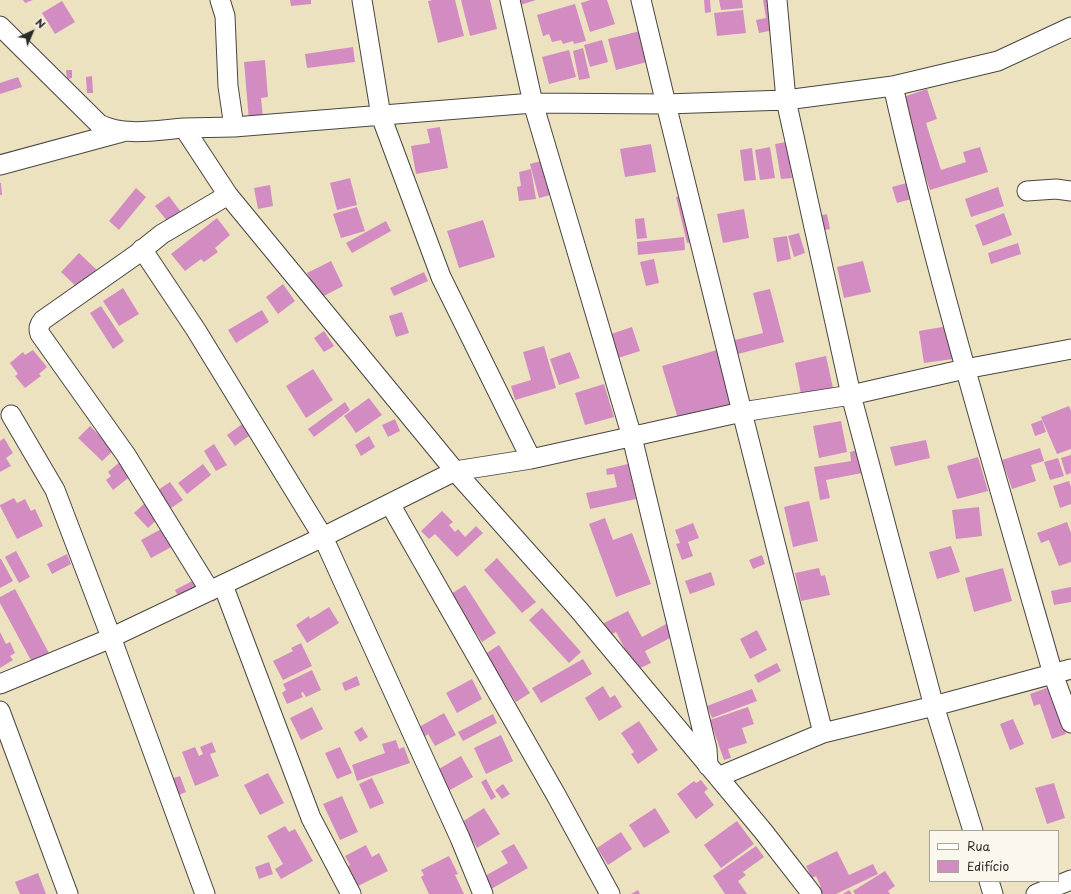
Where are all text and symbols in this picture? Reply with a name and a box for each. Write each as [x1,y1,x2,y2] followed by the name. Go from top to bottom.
[12,12,52,52] north arrow
[32,14,50,32] text: N
[929,830,1059,882] legend
[967,837,990,855] text: Rua
[967,857,1009,875] text: Edifício

